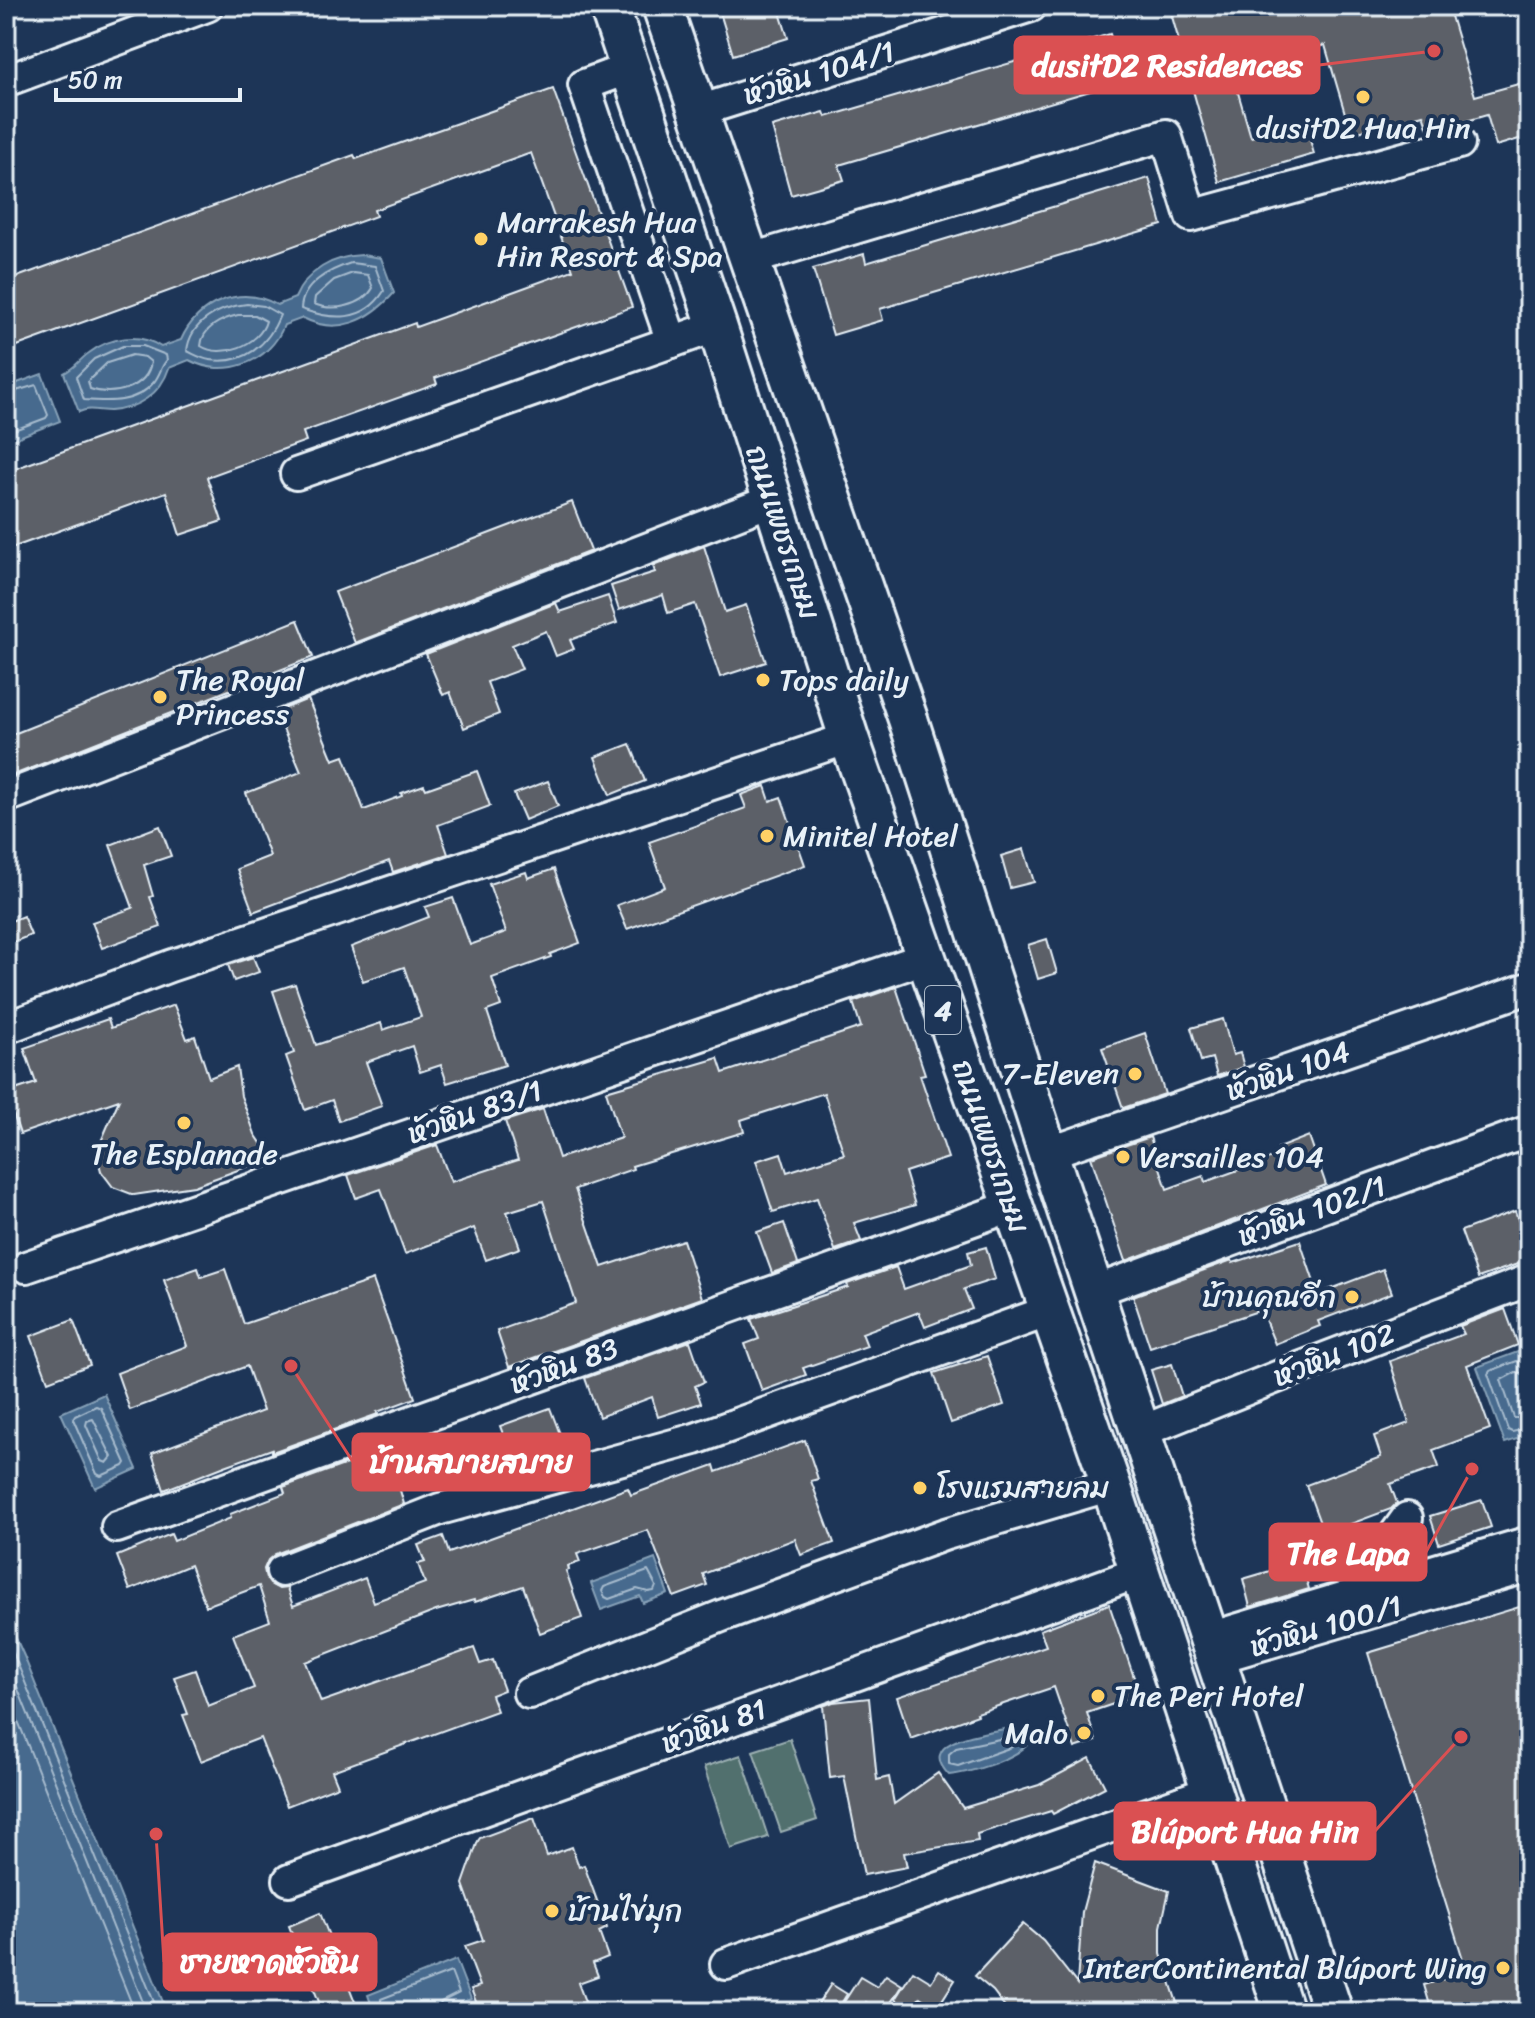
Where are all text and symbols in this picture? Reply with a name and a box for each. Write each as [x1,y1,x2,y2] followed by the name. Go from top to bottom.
[736,24,902,122] street label: หัวหิน 104/1
[1015,37,1319,93] callout: dusitD2 Residences
[1031,37,1304,94] text: dusitD2 Residences
[56,52,240,102] scale bar
[68,59,123,101] text: 50 m
[1354,88,1372,106] marker: dusitD2 Hua Hin
[1256,101,1470,155] place label: dusitD2 Hua Hin
[497,195,723,283] place label: Marrakesh Hua Hin Resort & Spa
[472,230,490,248] marker: Marrakesh Hua Hin Resort & Spa
[729,438,837,627] street label: ถนนเพชรเกษม
[176,653,305,741] place label: The Royal Princess
[779,653,909,707] place label: Tops daily
[754,671,772,689] marker: Tops daily
[151,688,169,706] marker: The Royal Princess
[783,809,959,863] place label: Minitel Hotel
[758,827,776,845] marker: Minitel Hotel
[925,986,961,1034] road number: 4
[1219,1025,1357,1117] street label: หัวหิน 104
[1002,1047,1119,1101] place label: 7-Eleven
[936,1052,1046,1241] street label: ถนนเพชรเกษม
[400,1064,550,1160] street label: หัวหิน 83/1
[1126,1065,1144,1083] marker: 7-Eleven
[175,1114,193,1132] marker: The Esplanade
[90,1127,278,1181] place label: The Esplanade
[1139,1130,1324,1184] place label: Versailles 104
[1114,1148,1132,1166] marker: Versailles 104
[1230,1159,1394,1263] street label: หัวหิน 102/1
[1202,1270,1336,1324] place label: บ้านคุณอีก
[1343,1288,1361,1306] marker: บ้านคุณอีก
[1265,1307,1403,1403] street label: หัวหิน 102
[502,1321,626,1411] street label: หัวหิน 83
[353,1434,589,1490] callout: บ้านสบายสบาย
[369,1434,573,1491] text: บ้านสบายสบาย
[936,1461,1109,1515] place label: โรงแรมสายลม
[911,1479,929,1497] marker: โรงแรมสายลม
[1270,1524,1426,1580] callout: The Lapa
[1286,1525,1411,1582] text: The Lapa
[1243,1579,1409,1673] street label: หัวหิน 100/1
[1114,1669,1305,1723] place label: The Peri Hotel
[654,1682,774,1770] street label: หัวหิน 81
[1089,1687,1107,1705] marker: The Peri Hotel
[1005,1706,1068,1760] place label: Malo
[1075,1724,1093,1742] marker: Malo
[1115,1803,1375,1859] callout: Blúport Hua Hin
[1131,1803,1360,1860] text: Blúport Hua Hin
[568,1884,682,1938] place label: บ้านไข่มุก
[543,1902,561,1920] marker: บ้านไข่มุก
[164,1934,376,1990] callout: ชายหาดหัวหิน
[180,1934,360,1991] text: ชายหาดหัวหิน
[1083,1941,1487,1995] place label: InterContinental Blúport Wing
[1494,1959,1512,1977] marker: InterContinental Blúport Wing

